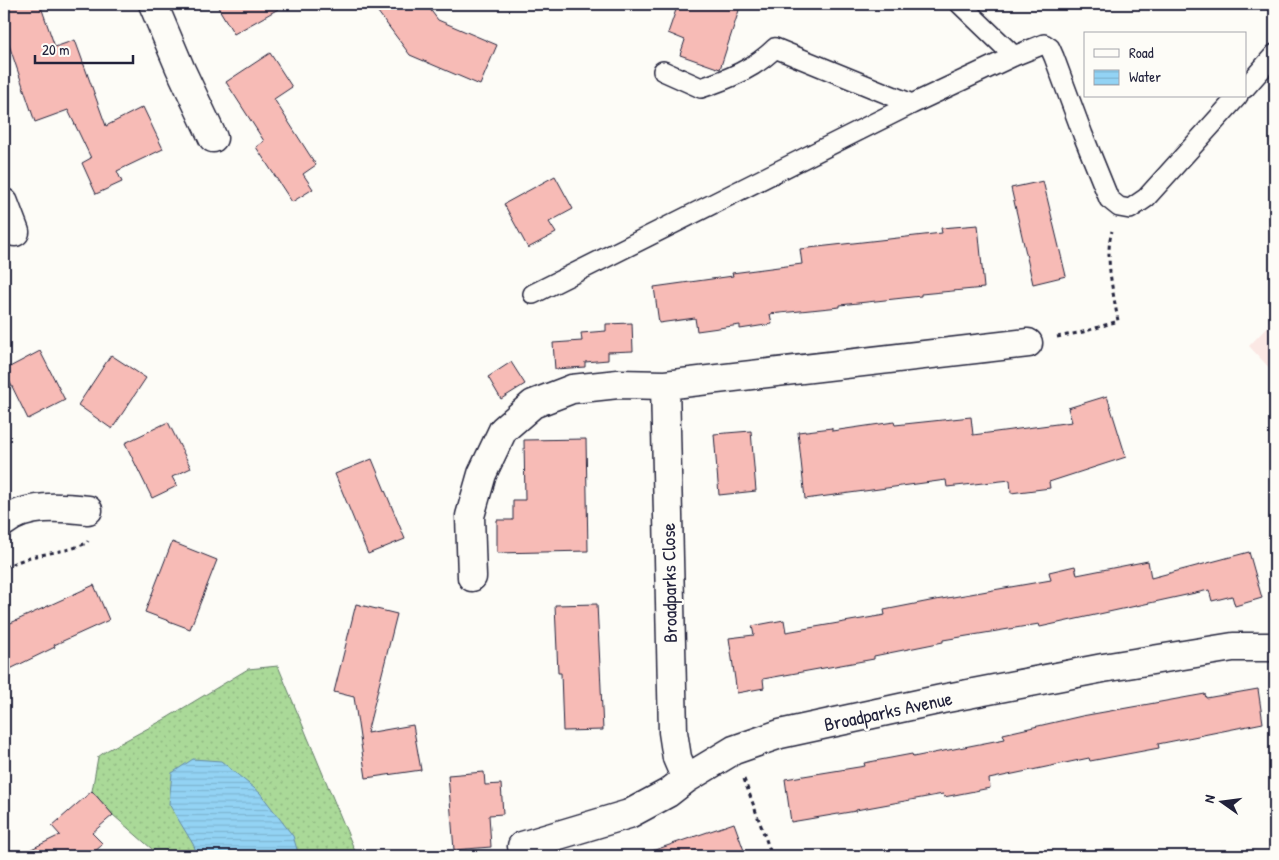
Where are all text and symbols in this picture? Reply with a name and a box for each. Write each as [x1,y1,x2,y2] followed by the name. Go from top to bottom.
[35,32,132,64] scale bar
[1084,32,1246,98] legend
[42,39,69,60] text: 20 m
[1129,42,1154,63] text: Road
[1129,66,1161,87] text: Water
[655,522,683,643] street label: Broadparks Close
[822,685,955,737] street label: Broadparks Avenue
[1196,778,1246,828] north arrow
[1199,792,1219,805] text: N

